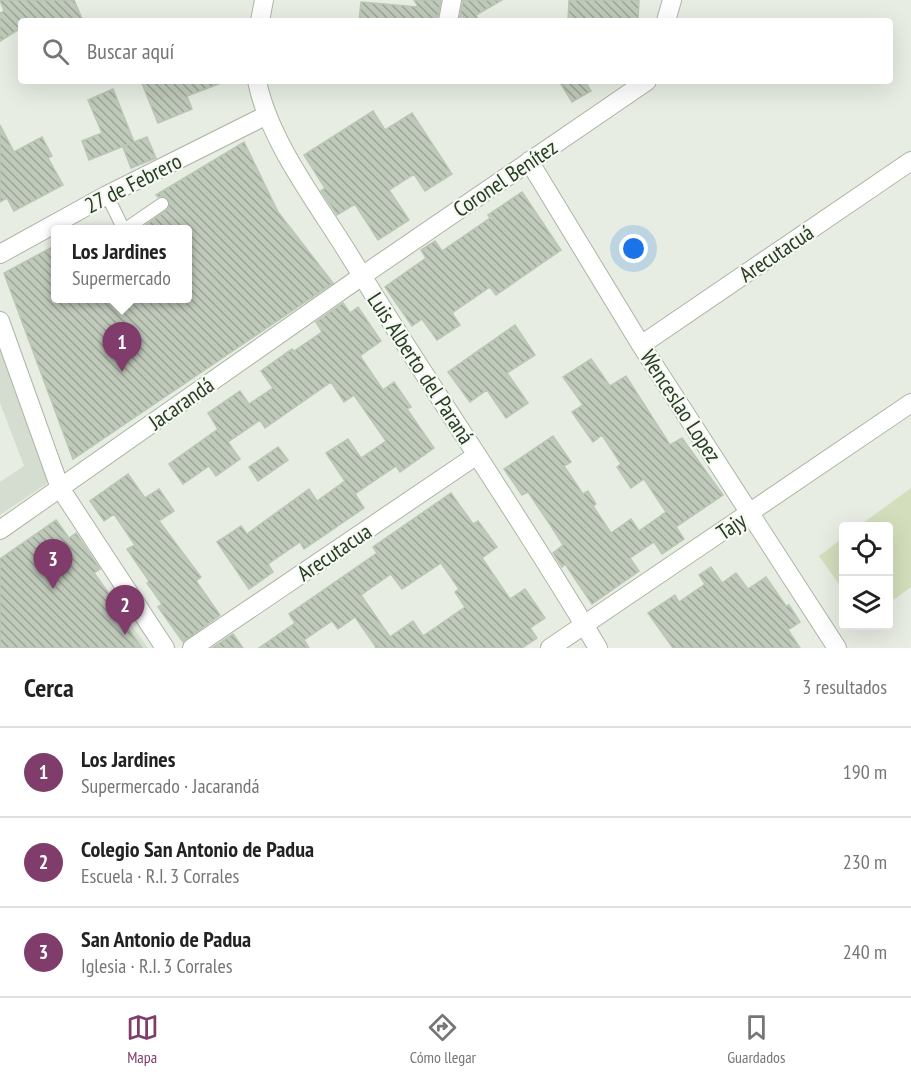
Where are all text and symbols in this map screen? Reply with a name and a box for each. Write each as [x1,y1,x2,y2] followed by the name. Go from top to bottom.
[18,18,893,84] search box
[39,35,72,68] icon: search
[87,37,174,65] text: Buscar aquí
[448,133,562,223] street label: Coronel Benítez
[80,147,186,219] street label: 27 de Febrero
[733,218,819,288] street label: Arecutacuá
[51,225,192,303] popup
[619,234,648,263] your location
[72,237,166,265] text: Los Jardines
[72,265,171,291] text: Supermercado
[362,287,480,449] street label: Luis Alberto del Paraná
[102,322,142,372] pin: 1
[634,344,728,468] street label: Wenceslao Lopez
[142,370,219,436] street label: Jacarandá
[711,506,752,546] street label: Tajy
[291,517,377,587] street label: Arecutacua
[839,522,893,630] map controls
[839,522,893,576] button: locate
[34,540,72,589] pin: 3
[839,576,893,630] button: layers
[106,586,144,635] pin: 2
[24,671,74,704] text: Cerca
[802,674,887,700] text: 3 resultados
[81,745,175,773] text: Los Jardines
[39,759,48,785] text: 1
[843,759,887,785] text: 190 m
[81,773,259,799] text: Supermercado · Jacarandá
[81,835,314,863] text: Colegio San Antonio de Padua
[39,849,48,875] text: 2
[843,849,887,875] text: 230 m
[81,863,239,889] text: Escuela · R.I. 3 Corrales
[81,925,251,953] text: San Antonio de Padua
[39,939,48,965] text: 3
[843,939,887,965] text: 240 m
[81,953,232,979] text: Iglesia · R.I. 3 Corrales
[126,1011,159,1067] tab: Mapa
[410,1011,476,1067] tab: Cómo llegar
[727,1011,785,1067] tab: Guardados

